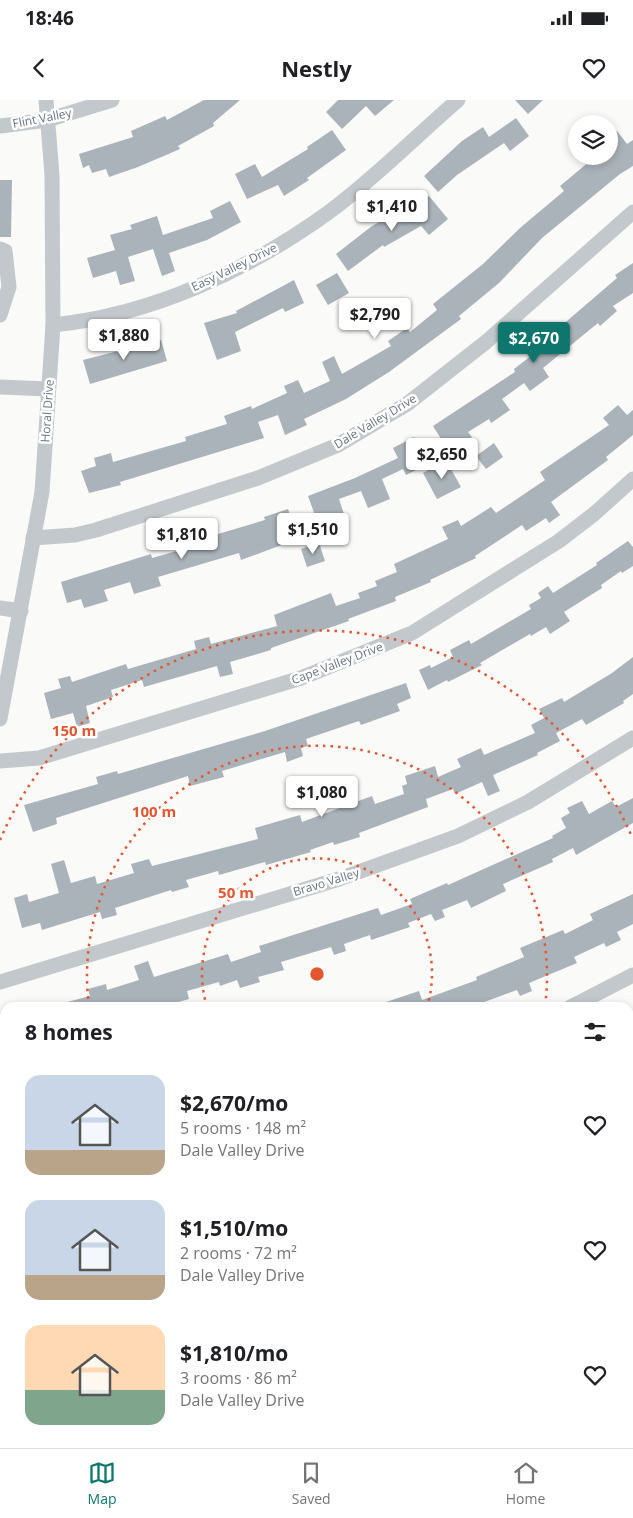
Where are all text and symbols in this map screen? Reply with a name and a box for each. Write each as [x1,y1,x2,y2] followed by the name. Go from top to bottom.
[25,5,74,31] text: 18:46
[281,53,352,83] text: Nestly
[25,54,53,82] icon: back
[580,54,608,82] icon: heart
[11,104,74,132] street label: Flint Valley
[568,115,618,165] map controls
[568,115,618,165] button: layers
[351,190,433,232] pin: $1,410
[367,195,417,217] text: $1,410
[188,239,280,295] street label: Easy Valley Drive
[334,298,416,340] pin: $2,790
[350,303,400,325] text: $2,790
[83,318,165,361] pin: $1,880
[493,322,575,364] pin: $2,670
[99,324,149,346] text: $1,880
[509,327,559,349] text: $2,670
[36,379,58,443] street label: Horal Drive
[331,390,420,452] street label: Dale Valley Drive
[401,438,483,480] pin: $2,650
[417,443,467,465] text: $2,650
[272,512,354,555] pin: $1,510
[141,518,223,560] pin: $1,810
[288,518,338,540] text: $1,510
[157,523,207,545] text: $1,810
[289,638,385,688] street label: Cape Valley Drive
[52,720,96,740] text: 150 m
[281,776,363,818] pin: $1,080
[297,781,347,803] text: $1,080
[132,801,176,821] text: 100 m
[291,864,362,900] street label: Bravo Valley
[218,882,254,902] text: 50 m
[308,965,326,983] centre of rings
[25,1018,113,1046] text: 8 homes
[581,1018,609,1046] icon: filters
[180,1089,288,1117] text: $2,670/mo
[65,1095,125,1155] icon: home
[581,1111,609,1139] icon: heart
[180,1117,306,1139] text: 5 rooms · 148 m²
[180,1139,305,1161] text: Dale Valley Drive
[180,1214,288,1242] text: $1,510/mo
[65,1220,125,1280] icon: home
[581,1236,609,1264] icon: heart
[180,1242,297,1264] text: 2 rooms · 72 m²
[180,1264,305,1286] text: Dale Valley Drive
[180,1339,288,1367] text: $1,810/mo
[65,1345,125,1405] icon: home
[581,1361,609,1389] icon: heart
[180,1367,297,1389] text: 3 rooms · 86 m²
[180,1389,305,1411] text: Dale Valley Drive
[88,1459,117,1508] tab: Map
[292,1459,331,1508] tab: Saved
[506,1459,545,1508] tab: Home

